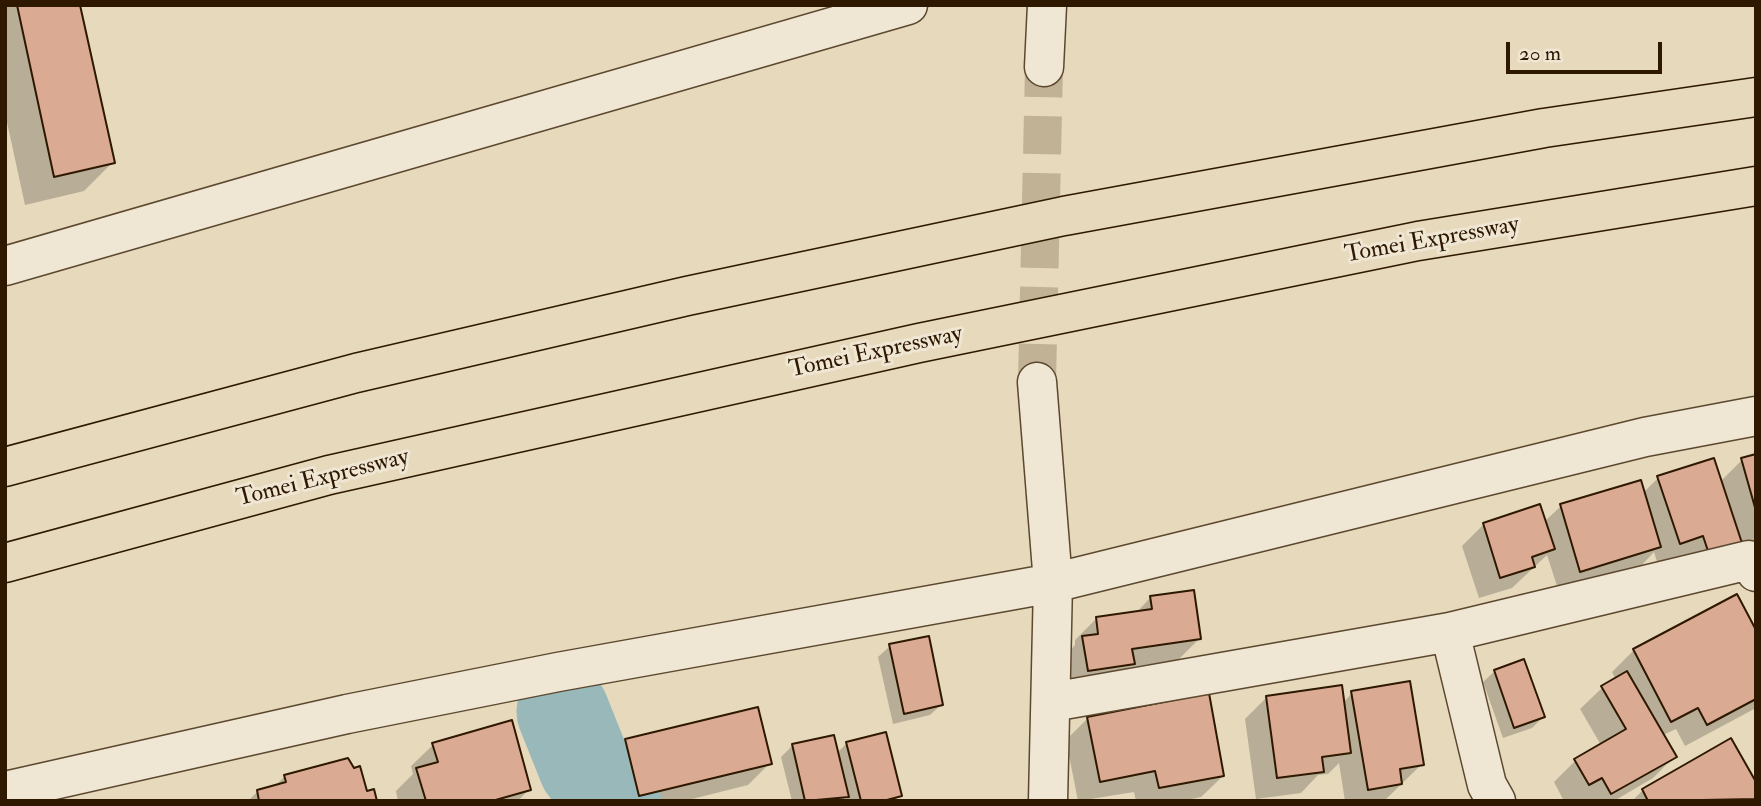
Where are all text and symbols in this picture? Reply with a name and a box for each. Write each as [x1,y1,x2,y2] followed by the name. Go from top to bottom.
[1509,28,1665,72] scale bar
[1519,40,1561,67] text: 20 m
[1343,211,1521,271] street label: Tomei Expressway
[787,321,965,385] street label: Tomei Expressway
[234,444,412,514] street label: Tomei Expressway

